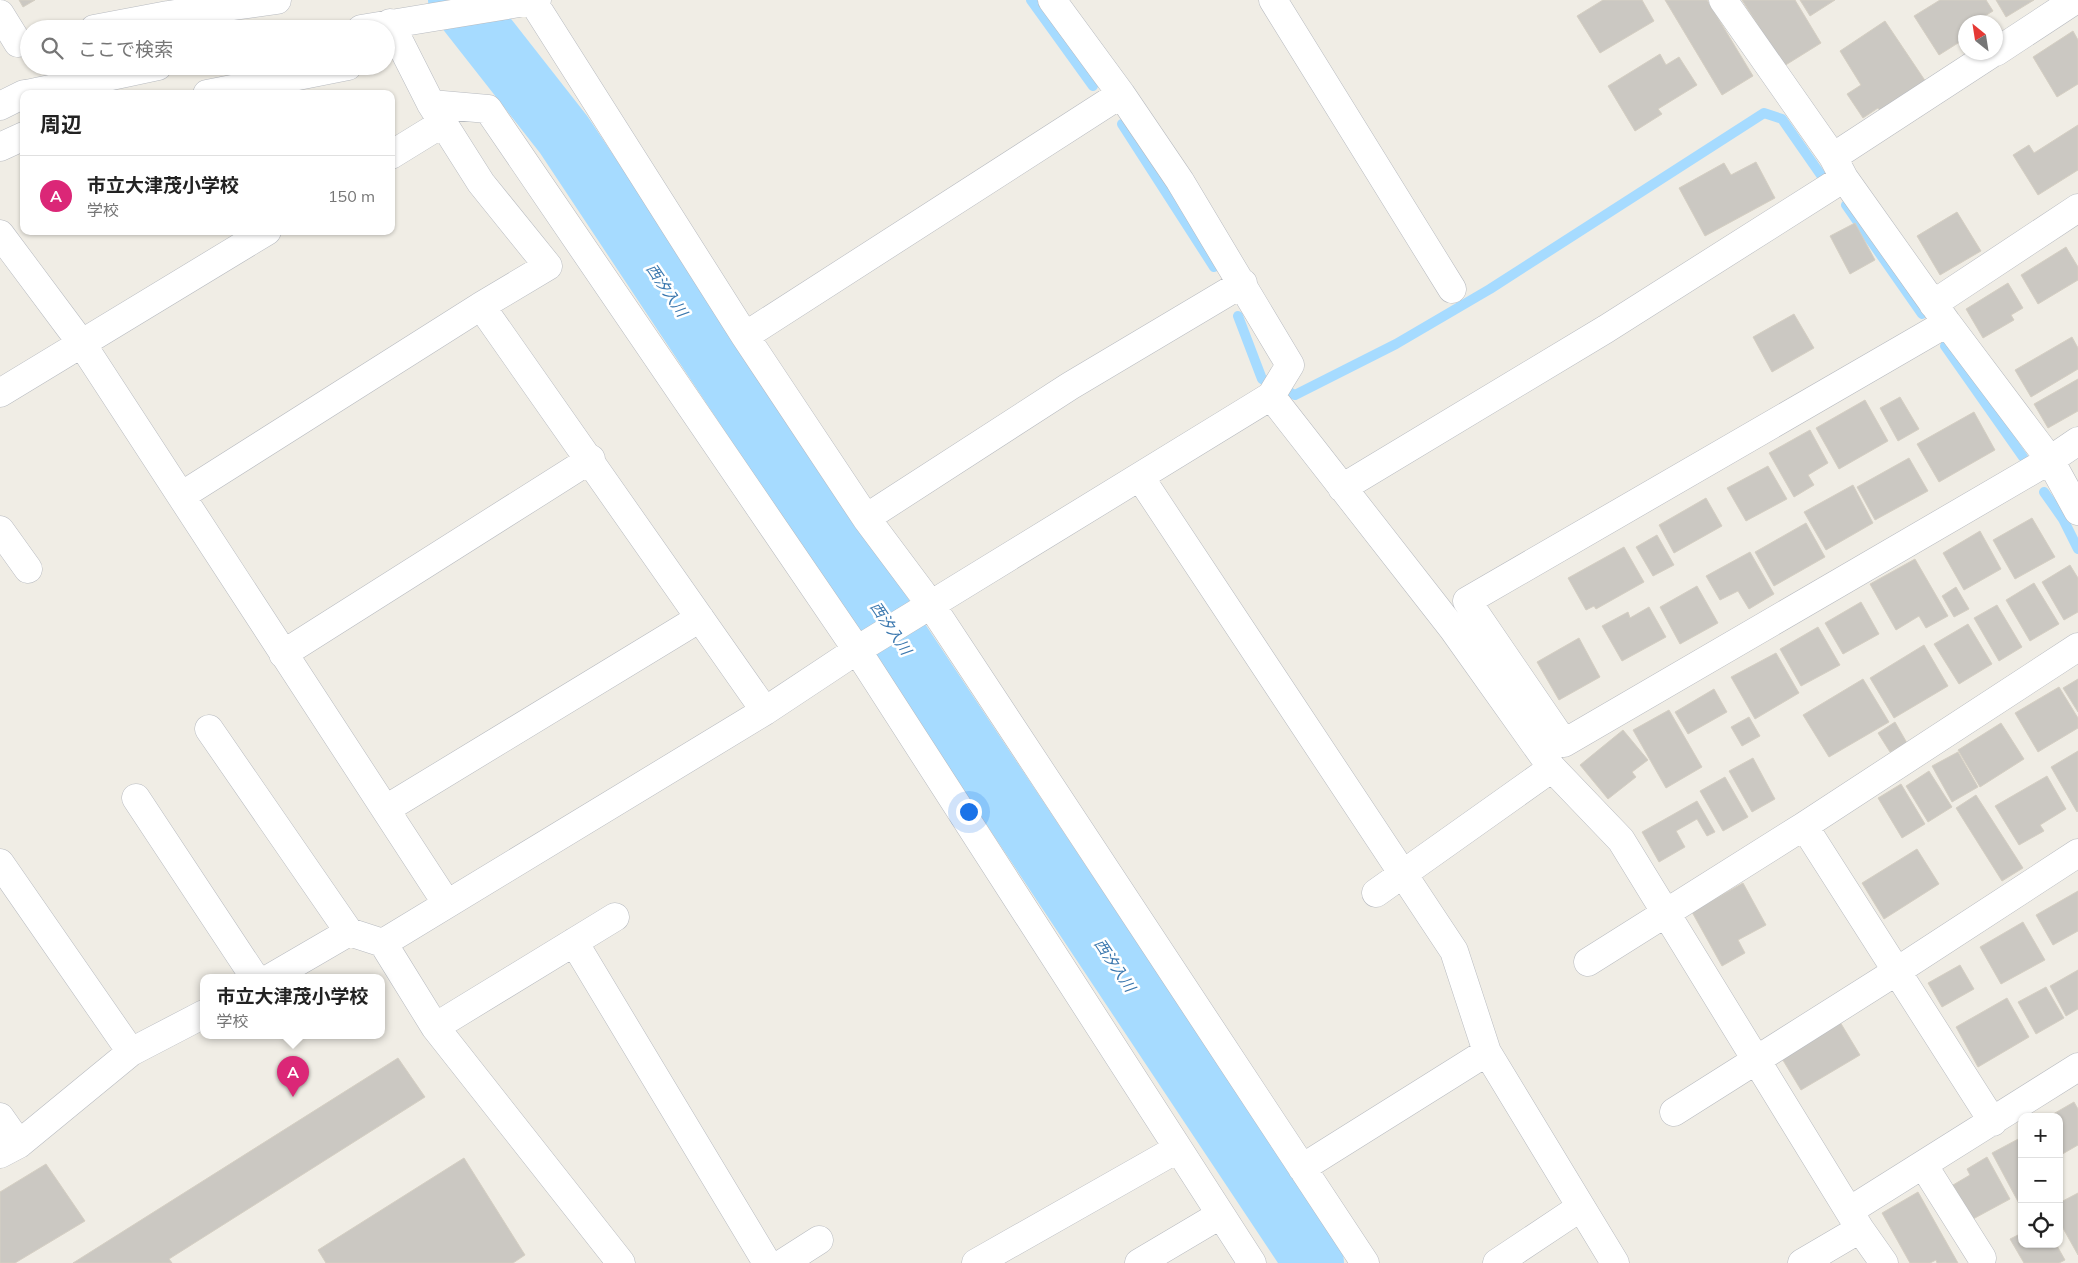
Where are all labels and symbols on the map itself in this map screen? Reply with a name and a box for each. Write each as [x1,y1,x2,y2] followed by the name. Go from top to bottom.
[1958,15,2003,60] north arrow
[642,260,693,322] water label: 西汐入川
[866,598,917,660] water label: 西汐入川
[956,799,982,825] your location
[1090,935,1141,997] water label: 西汐入川
[277,1056,309,1097] pin: A

